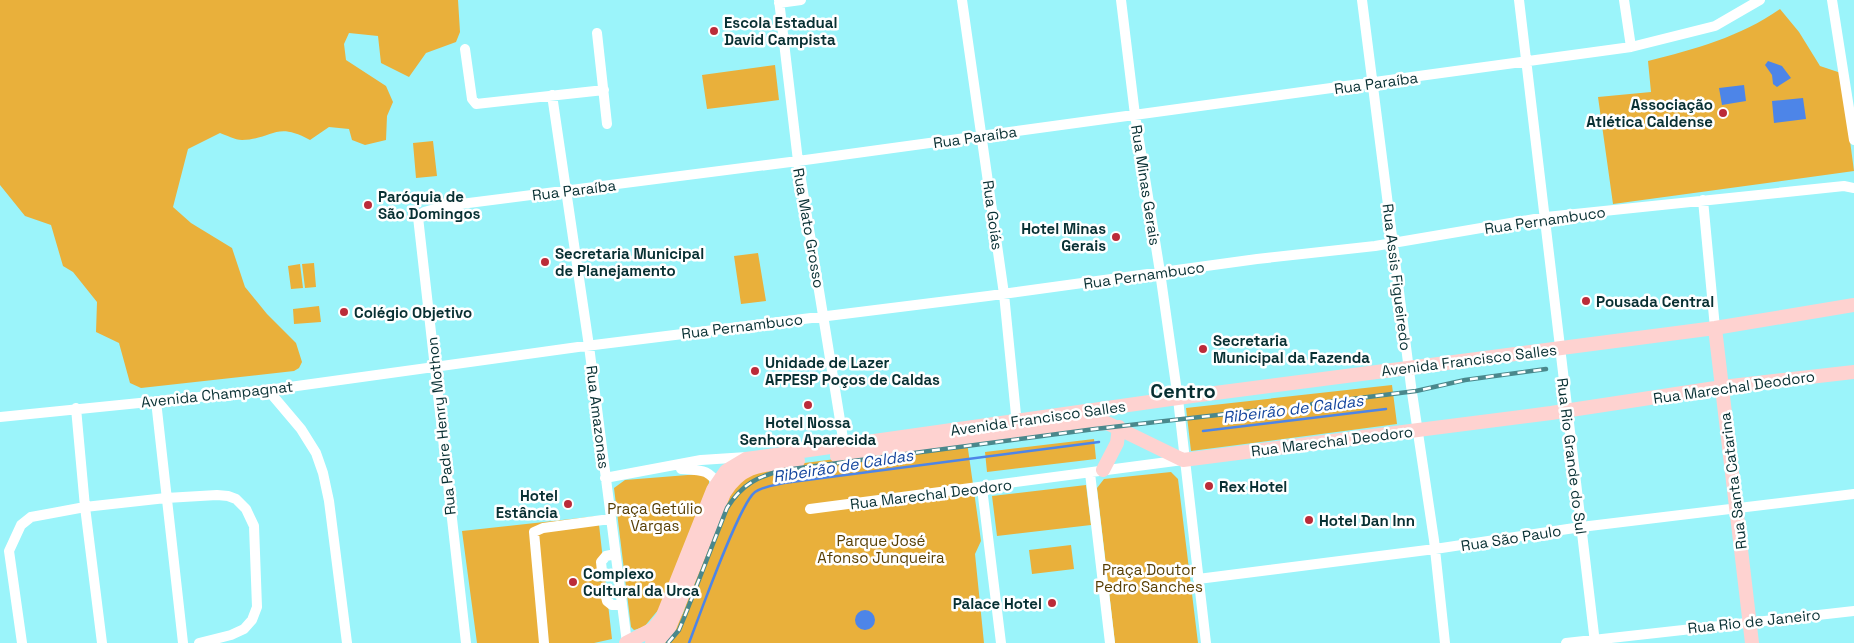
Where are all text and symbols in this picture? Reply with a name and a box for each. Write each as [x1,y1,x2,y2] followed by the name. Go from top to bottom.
[724,13,837,49] place label: Escola Estadual David Campista
[708,25,720,37] marker: Escola Estadual David Campista
[1333,68,1420,98] street label: Rua Paraíba
[1586,95,1713,131] place label: Associação Atlética Caldense
[1717,107,1729,119] marker: Associação Atlética Caldense
[932,122,1019,152] street label: Rua Paraíba
[1127,123,1165,247] street label: Rua Minas Gerais
[789,166,829,290] street label: Rua Mato Grosso
[531,175,617,205] street label: Rua Paraíba
[979,179,1007,251] street label: Rua Goiás
[378,187,481,223] place label: Paróquia de São Domingos
[362,199,374,211] marker: Paróquia de São Domingos
[1379,202,1415,352] street label: Rua Assis Figueiredo
[1483,202,1607,238] street label: Rua Pernambuco
[1021,219,1106,255] place label: Hotel Minas Gerais
[1110,231,1122,243] marker: Hotel Minas Gerais
[555,244,704,280] place label: Secretaria Municipal de Planejamento
[539,256,551,268] marker: Secretaria Municipal de Planejamento
[1082,257,1206,293] street label: Rua Pernambuco
[1596,292,1714,311] place label: Pousada Central
[1580,295,1592,307] marker: Pousada Central
[354,303,472,322] place label: Colégio Objetivo
[338,306,350,318] marker: Colégio Objetivo
[680,309,804,343] street label: Rua Pernambuco
[1213,331,1370,367] place label: Secretaria Municipal da Fazenda
[422,336,460,516] street label: Rua Padre Henry Mothon
[1380,340,1558,380] street label: Avenida Francisco Salles
[1197,343,1209,355] marker: Secretaria Municipal da Fazenda
[765,353,940,389] place label: Unidade de Lazer AFPESP Poços de Caldas
[582,364,614,470] street label: Rua Amazonas
[749,365,761,377] marker: Unidade de Lazer AFPESP Poços de Caldas
[1652,366,1816,408] street label: Rua Marechal Deodoro
[140,377,294,411] street label: Avenida Champagnat
[1553,377,1591,535] street label: Rua Rio Grande do Sul
[1150,378,1216,404] district label: Centro
[1221,390,1365,428] water label: Ribeirão de Caldas
[949,396,1127,440] street label: Avenida Francisco Salles
[802,399,814,411] marker: Hotel Nossa Senhora Aparecida
[1715,411,1751,550] street label: Rua Santa Catarina
[740,413,877,449] place label: Hotel Nossa Senhora Aparecida
[1250,422,1414,460] street label: Rua Marechal Deodoro
[771,444,915,487] water label: Ribeirão de Caldas
[849,475,1013,513] street label: Rua Marechal Deodoro
[1219,477,1287,496] place label: Rex Hotel
[1203,480,1215,492] marker: Rex Hotel
[496,486,558,522] place label: Hotel Estância
[562,498,574,510] marker: Hotel Estância
[607,499,703,535] park label: Praça Getúlio Vargas
[1319,511,1415,530] place label: Hotel Dan Inn
[1303,514,1315,526] marker: Hotel Dan Inn
[1460,521,1562,555] street label: Rua São Paulo
[817,531,945,567] park label: Parque José Afonso Junqueira
[1095,560,1203,596] park label: Praça Doutor Pedro Sanches
[583,564,700,600] place label: Complexo Cultural da Urca
[567,576,579,588] marker: Complexo Cultural da Urca
[953,594,1042,613] place label: Palace Hotel
[1046,597,1058,609] marker: Palace Hotel
[1687,605,1821,637] street label: Rua Rio de Janeiro

